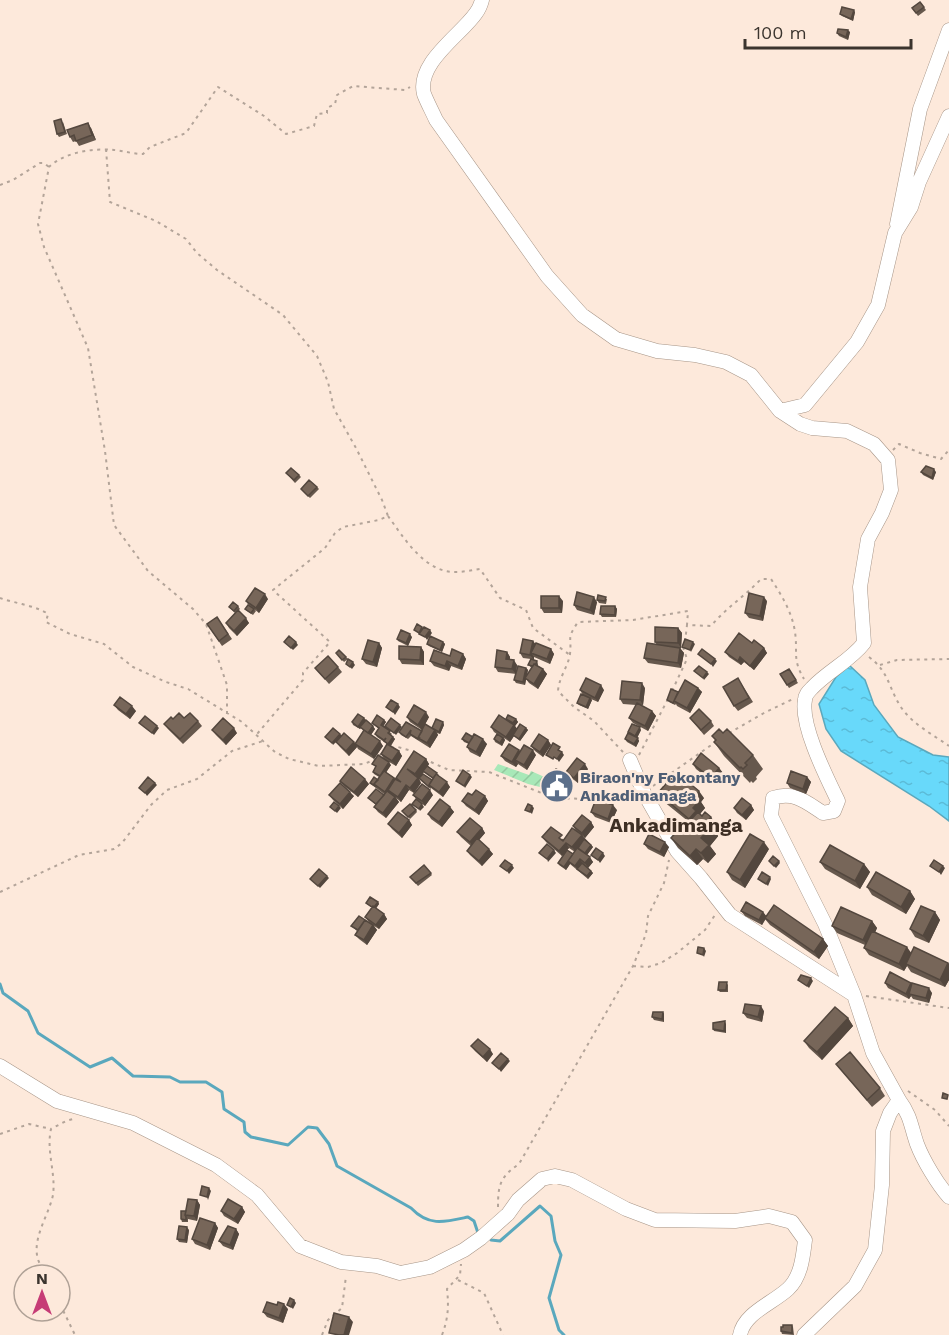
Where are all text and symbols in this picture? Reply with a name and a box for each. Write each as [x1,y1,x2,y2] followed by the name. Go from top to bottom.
[745,12,912,50] scale bar
[754,22,807,43] text: 100 m
[539,768,575,804] public building icon: Biraon'ny Fokontany Ankadimanaga
[580,768,741,805] place label: Biraon'ny Fokontany Ankadimanaga
[609,813,743,837] district label: Ankadimanga
[12,1263,72,1323] north arrow
[36,1269,48,1288] text: N

